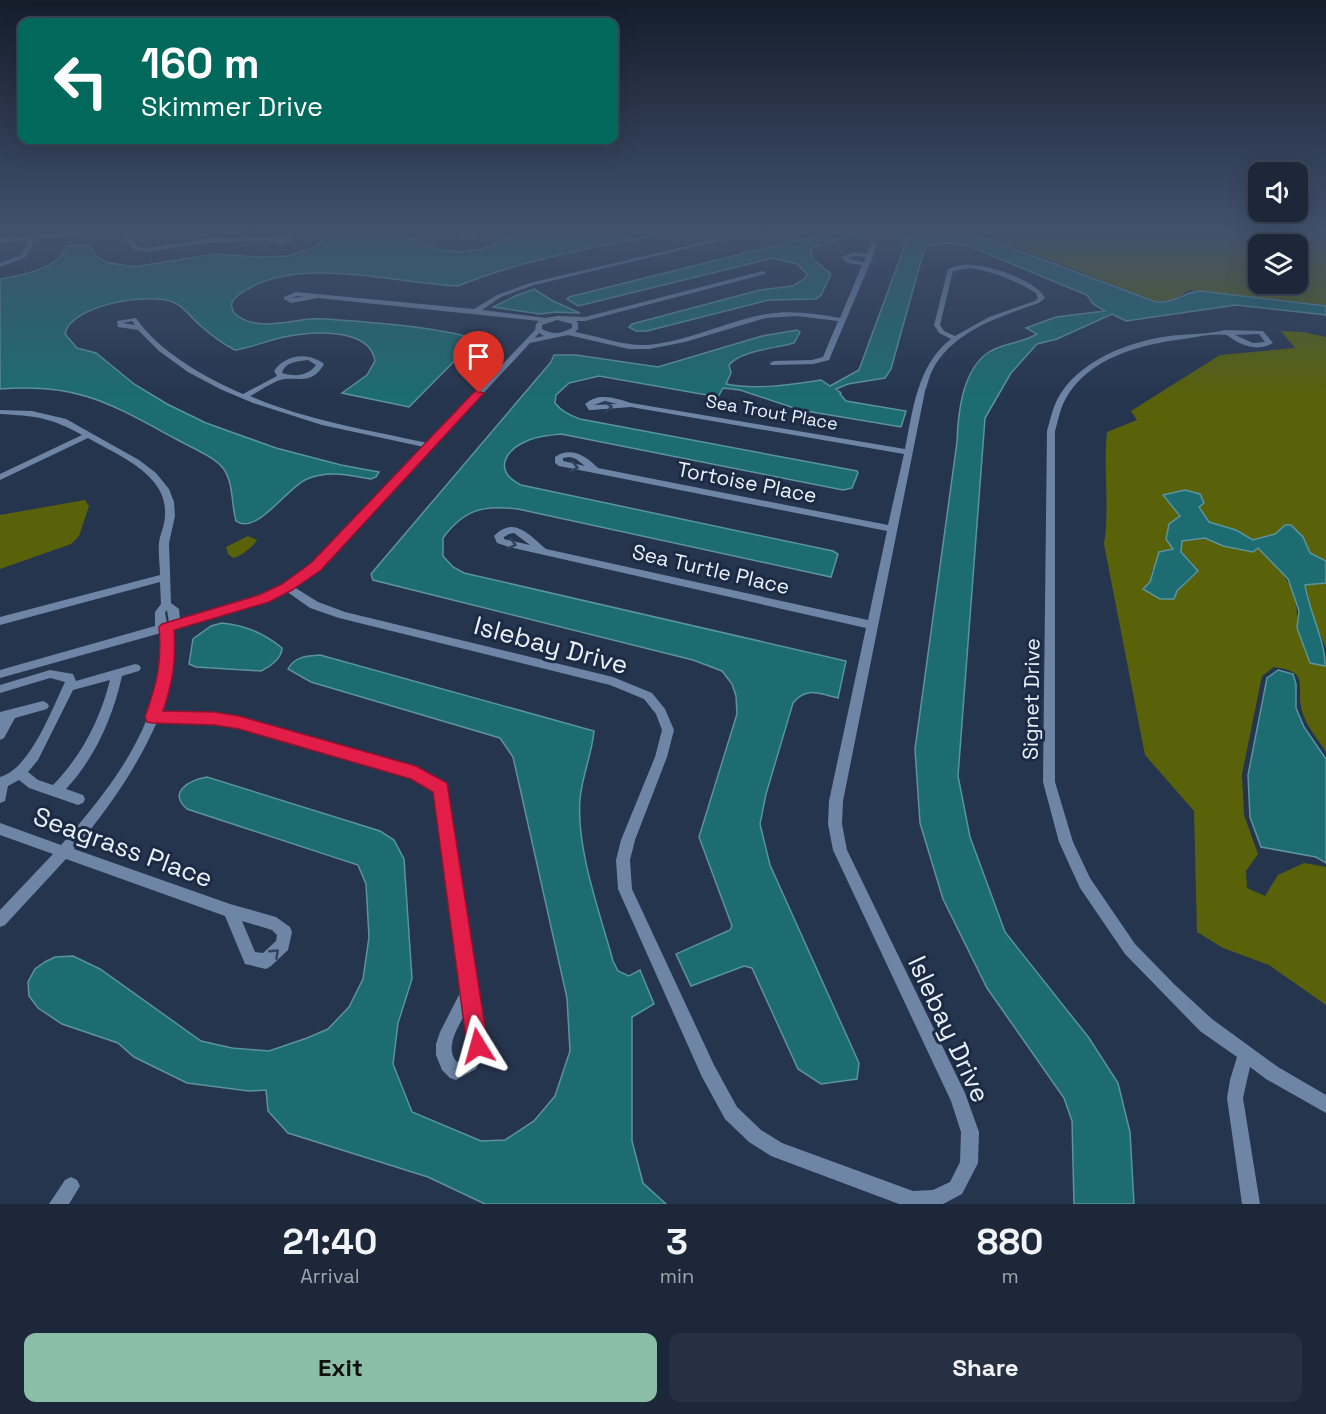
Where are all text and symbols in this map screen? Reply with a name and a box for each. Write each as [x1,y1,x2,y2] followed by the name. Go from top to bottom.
[141,37,260,90] text: 160 m
[42,42,120,120] icon: left
[141,89,323,124] text: Skimmer Drive
[1248,162,1308,294] map controls
[1248,162,1308,222] button: sound
[1248,234,1308,294] button: layers
[453,331,504,393] pin
[462,340,495,373] icon: arrive
[704,389,840,435] street label: Sea Trout Place
[604,401,613,414] one-way arrow
[675,455,819,509] street label: Tortoise Place
[569,460,579,473] one-way arrow
[507,537,517,550] one-way arrow
[630,538,792,600] street label: Sea Turtle Place
[470,608,632,682] street label: Islebay Drive
[1016,638,1046,760] street label: Signet Drive
[29,799,217,895] street label: Seagrass Place
[268,949,278,960] one-way arrow
[900,950,998,1108] street label: Islebay Drive
[446,1014,510,1078] position arrow
[283,1219,377,1265] text: 21:40
[666,1219,688,1265] text: 3
[977,1219,1043,1265] text: 880
[300,1263,360,1289] text: Arrival
[660,1263,694,1289] text: min
[1001,1263,1019,1289] text: m
[24,1333,657,1402] button: Exit
[669,1333,1302,1402] button: Share

